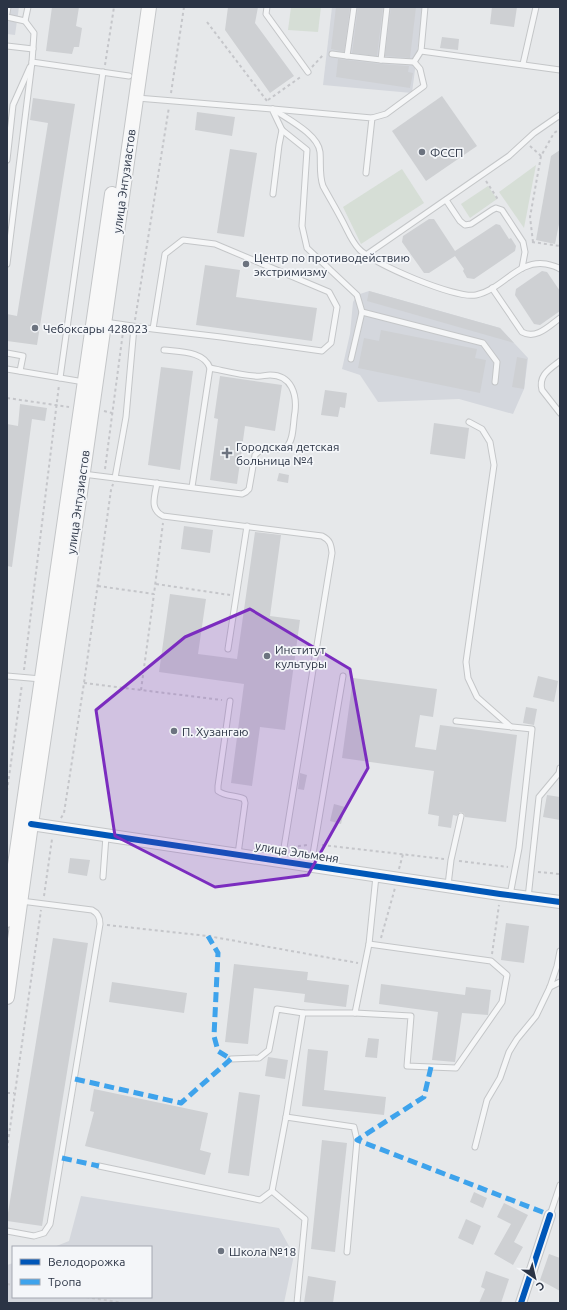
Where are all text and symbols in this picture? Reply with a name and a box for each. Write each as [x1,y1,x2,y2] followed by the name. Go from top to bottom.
[110,128,138,234] street label: улица Энтузиастов
[430,146,463,159] place label: ФССП
[417,147,427,157] marker: ФССП
[254,251,410,278] place label: Центр по противодействию экстримизму
[241,259,251,269] marker: Центр по противодействию экстримизму
[43,322,148,335] place label: Чебоксары 428023
[30,323,40,333] marker: Чебоксары 428023
[236,440,339,467] place label: Городская детская больница №4
[221,447,233,459] marker: Городская детская больница №4
[64,449,92,555] street label: улица Энтузиастов
[275,643,327,670] place label: Институт культуры
[262,651,272,661] marker: Институт культуры
[182,725,249,738] place label: П. Хузангаю
[169,726,179,736] marker: П. Хузангаю
[254,839,340,865] street label: улица Эльменя
[229,1245,297,1258] place label: Школа №18
[12,1246,152,1298] legend
[216,1246,226,1256] marker: Школа №18
[48,1255,125,1268] text: Велодорожка
[515,1258,555,1298] north arrow
[48,1275,81,1288] text: Тропа
[534,1279,547,1293] text: С

